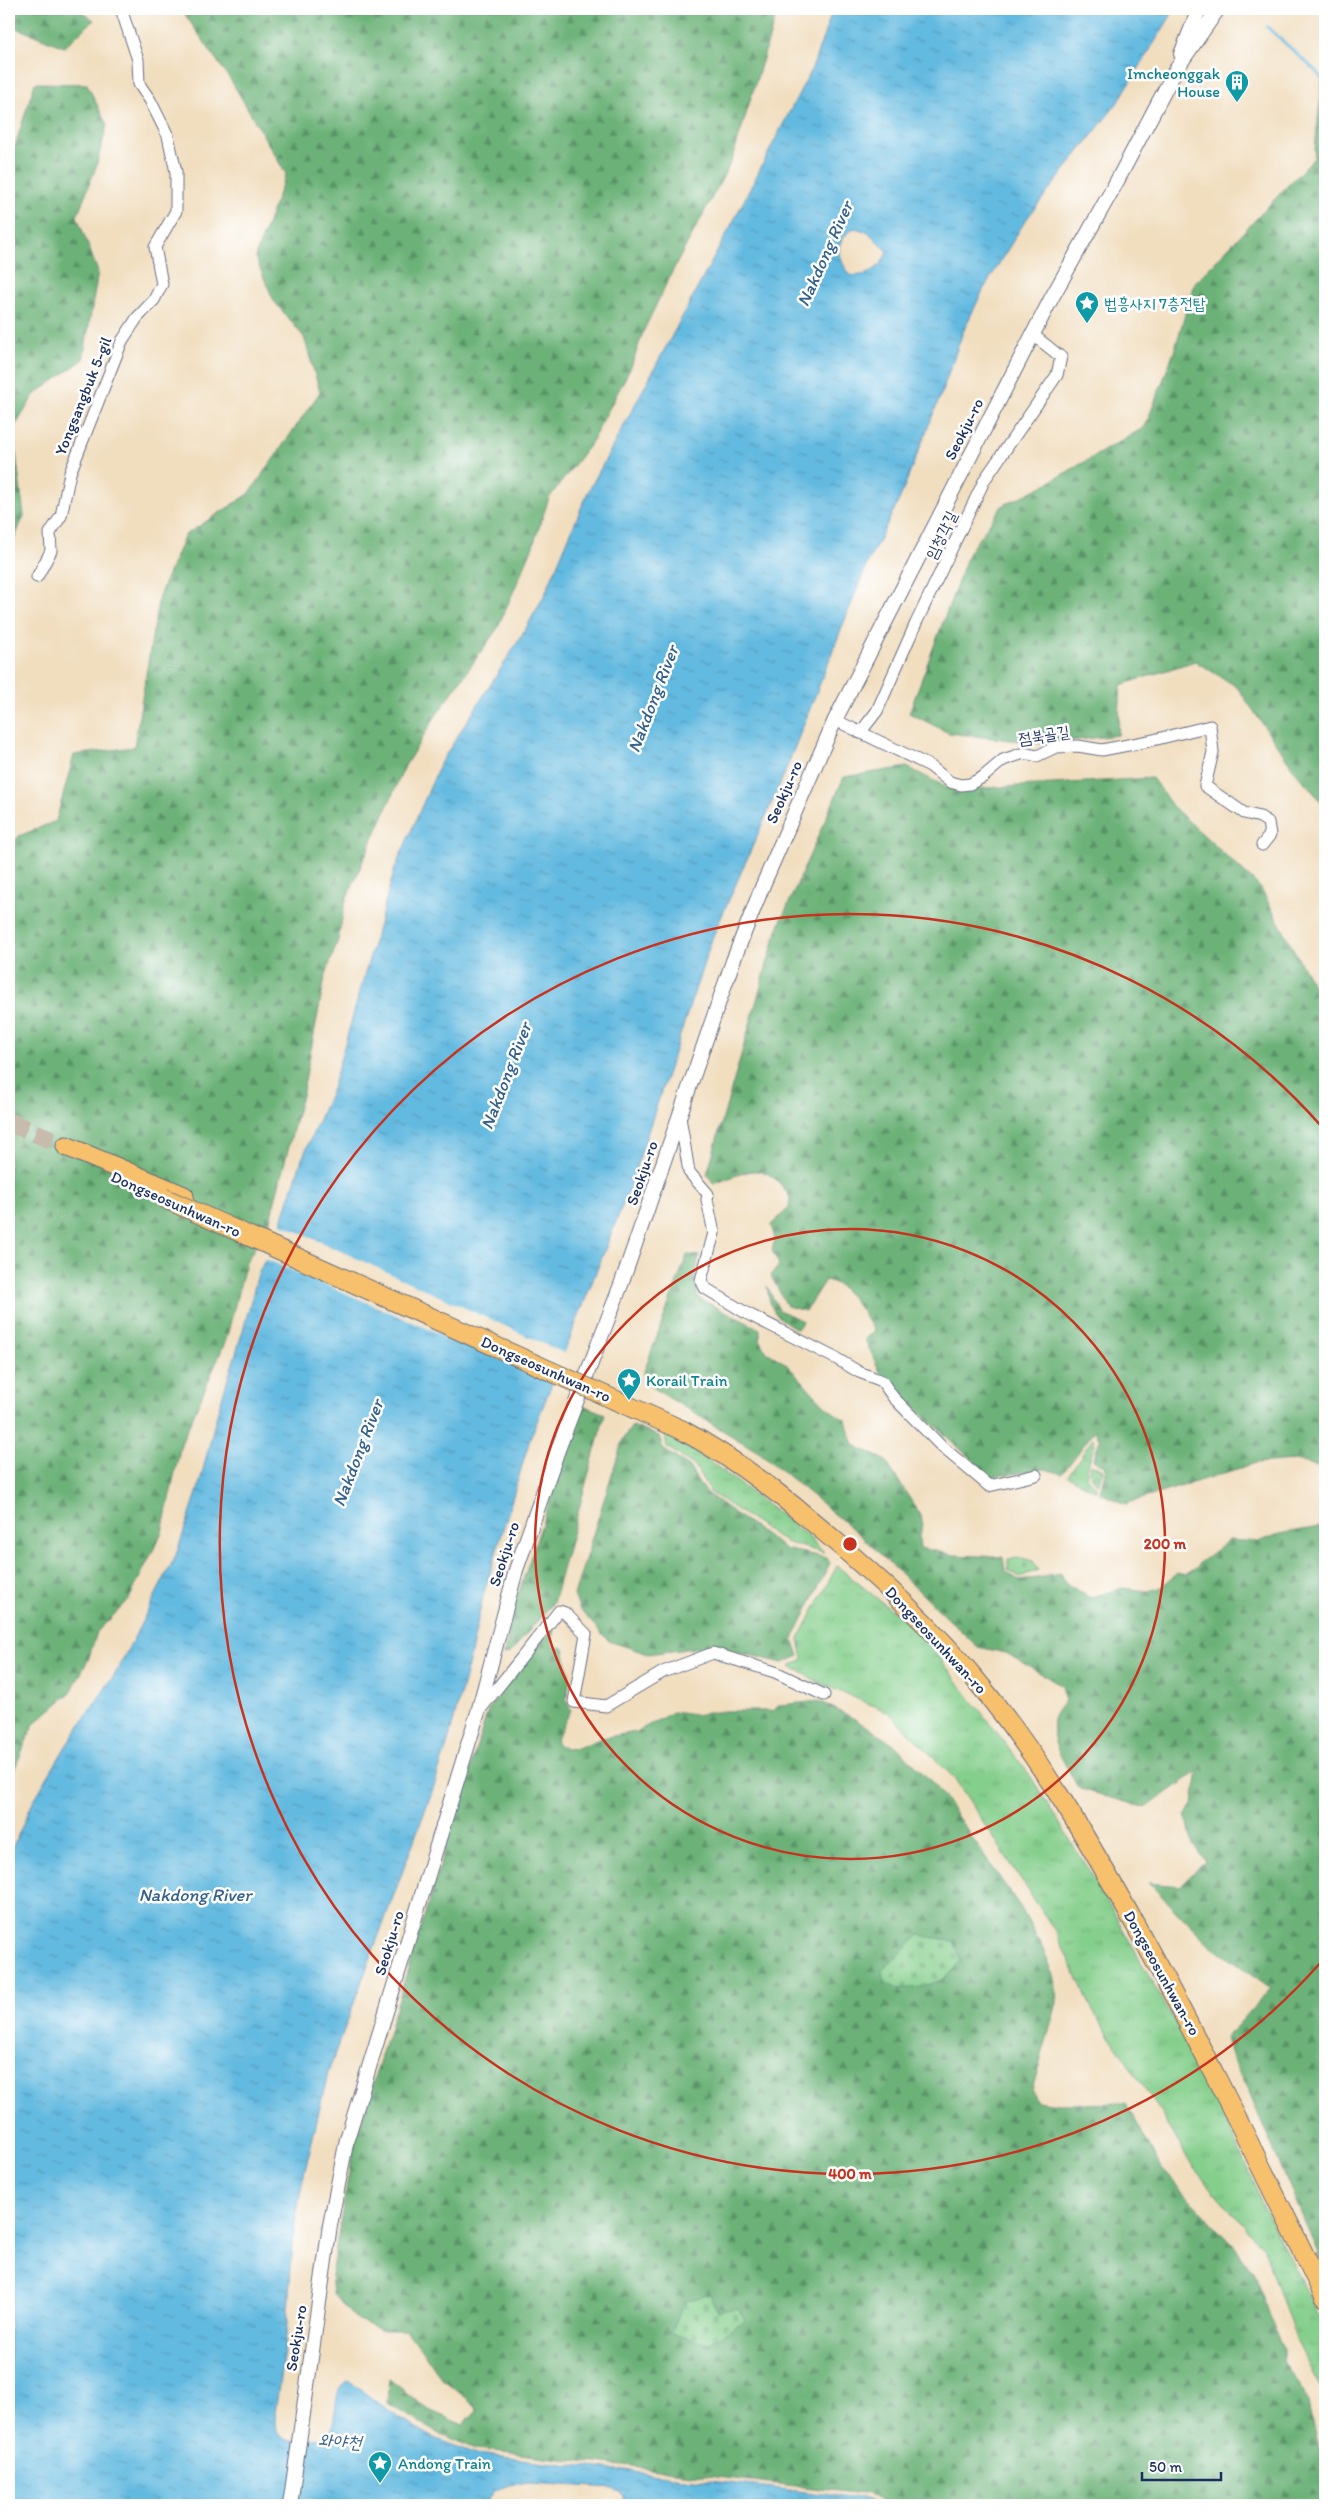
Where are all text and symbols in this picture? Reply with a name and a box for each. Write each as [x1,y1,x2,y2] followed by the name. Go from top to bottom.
[1127,64,1221,101] place label: Imcheonggak House
[1224,69,1250,103] building icon: Imcheonggak House
[792,196,859,310] water label: Nakdong River
[1074,290,1100,324] place icon: 법흥사지 7층전탑
[1104,294,1206,313] place label: 법흥사지 7층전탑
[51,333,116,458] street label: Yongsangbuk 5-gil
[940,395,988,463] street label: Seokju-ro
[921,508,961,562] street label: 임청각길
[623,641,684,756] water label: Nakdong River
[1017,722,1071,748] street label: 점북골길
[762,758,806,826] street label: Seokju-ro
[476,1018,537,1133] water label: Nakdong River
[622,1138,662,1208] street label: Seokju-ro
[108,1167,244,1241] street label: Dongseosunhwan-ro
[478,1332,614,1406] street label: Dongseosunhwan-ro
[616,1367,642,1401] place icon: Korail Train
[646,1371,728,1390] place label: Korail Train
[328,1395,389,1510] water label: Nakdong River
[485,1519,523,1589] street label: Seokju-ro
[841,1535,859,1553] centre of rings
[1144,1535,1187,1553] text: 200 m
[881,1582,991,1698] street label: Dongseosunhwan-ro
[139,1884,253,1906] water label: Nakdong River
[1120,1907,1204,2039] street label: Dongseosunhwan-ro
[370,1908,408,1978] street label: Seokju-ro
[828,2165,872,2183] text: 400 m
[281,2304,311,2372] street label: Seokju-ro
[318,2429,364,2454] water label: 와야천
[1142,2449,1220,2481] scale bar
[367,2450,393,2484] place icon: Andong Train
[398,2454,491,2473] place label: Andong Train
[1149,2458,1182,2476] text: 50 m

